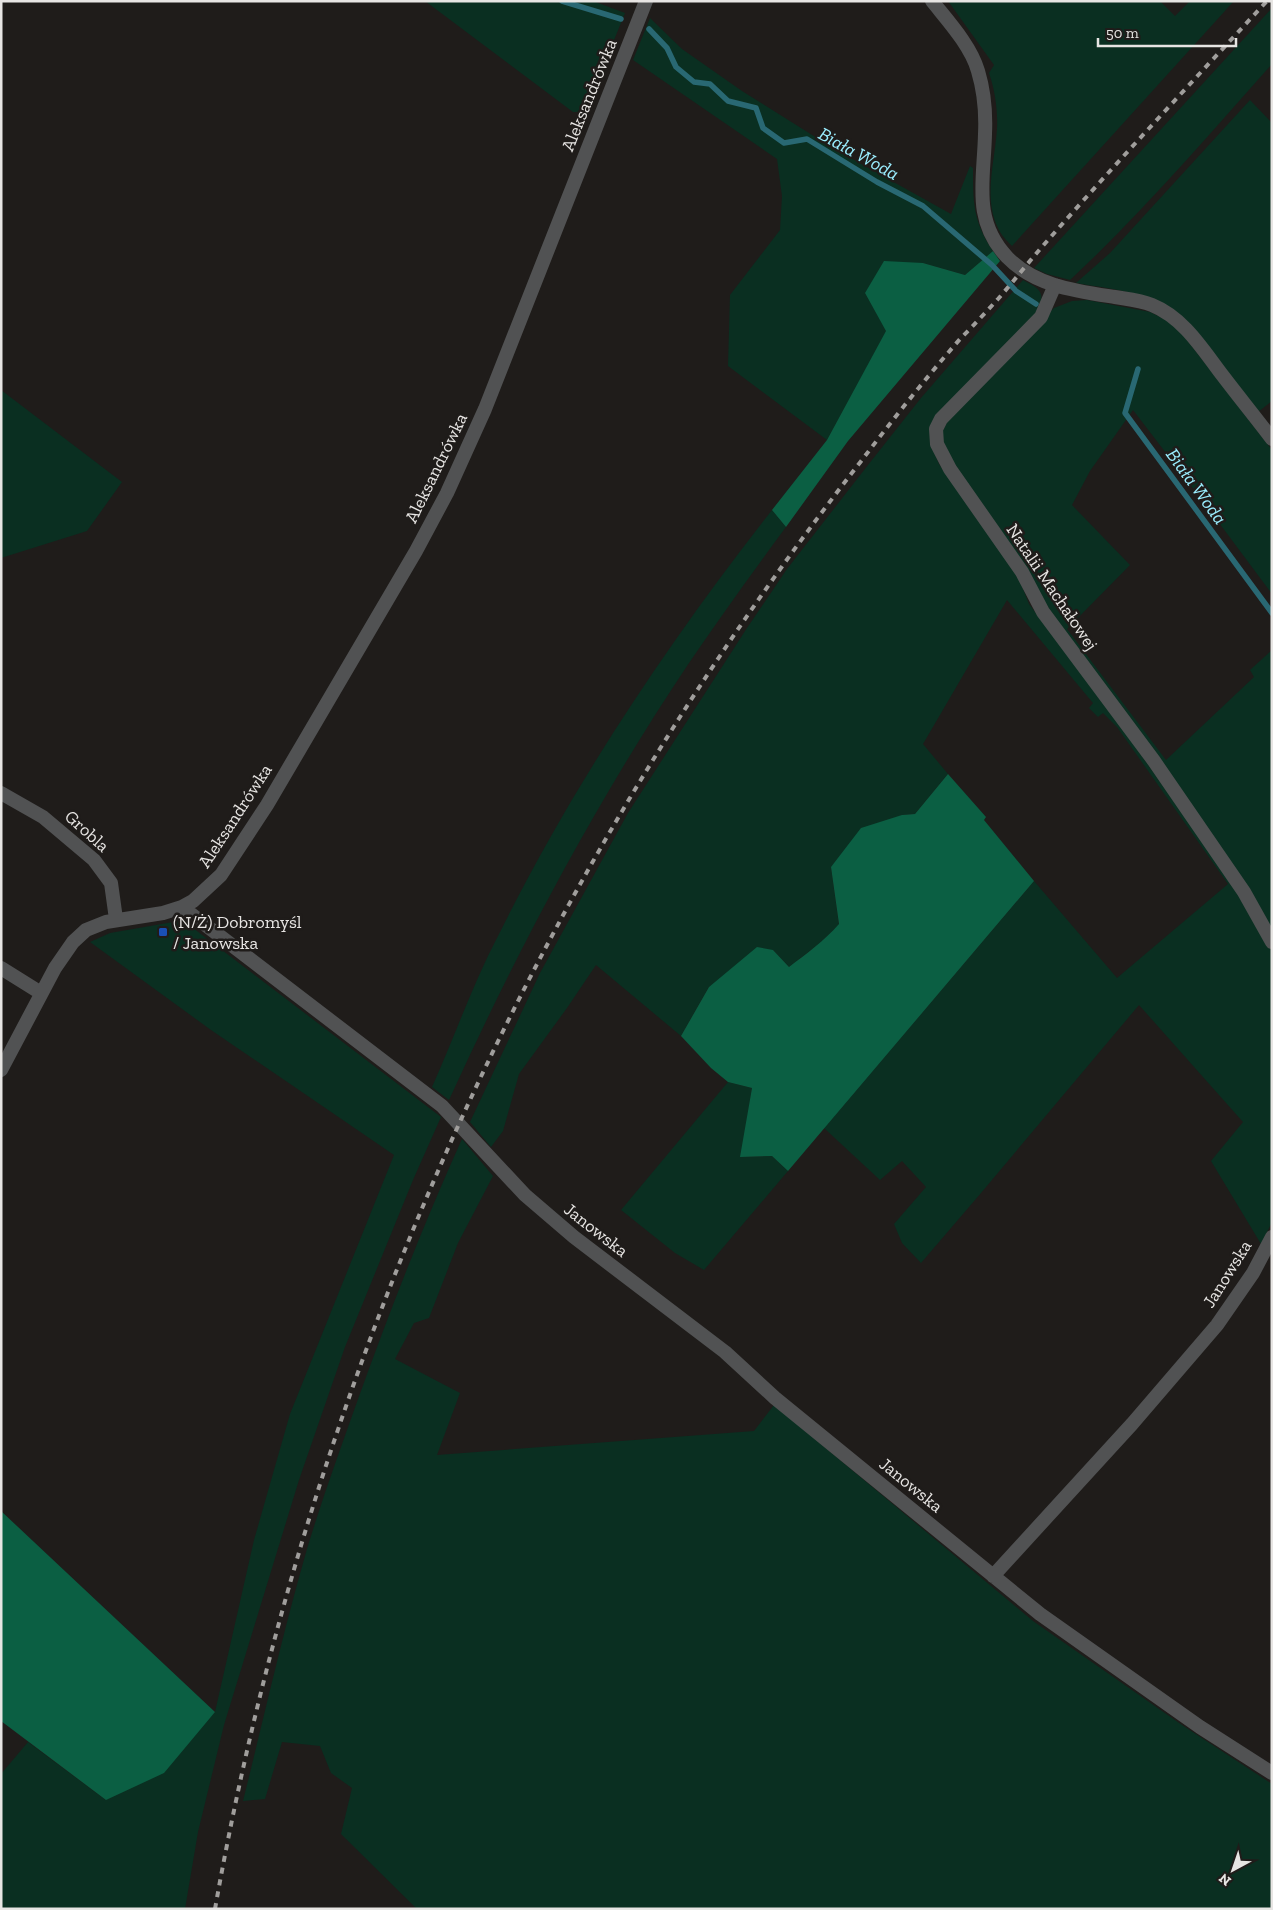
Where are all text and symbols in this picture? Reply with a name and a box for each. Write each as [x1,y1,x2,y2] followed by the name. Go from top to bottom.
[1098,15,1236,47] scale bar
[1106,24,1139,42] text: 50 m
[556,35,622,154] street label: Aleksandrówka
[815,122,903,185] water label: Biała Woda
[400,409,472,526] street label: Aleksandrówka
[1161,444,1232,529] water label: Biała Woda
[1002,520,1102,654] street label: Natalii Machałowej
[193,760,277,872] street label: Aleksandrówka
[60,805,114,857] street label: Grobla
[173,911,302,954] place label: (N/Ż) Dobromyśl / Janowska
[157,926,169,938] marker: (N/Ż) Dobromyśl / Janowska
[560,1198,633,1262] street label: Janowska
[1198,1236,1256,1312] street label: Janowska
[875,1453,947,1517] street label: Janowska
[1208,1845,1258,1895] north arrow
[1215,1869,1235,1890] text: N

